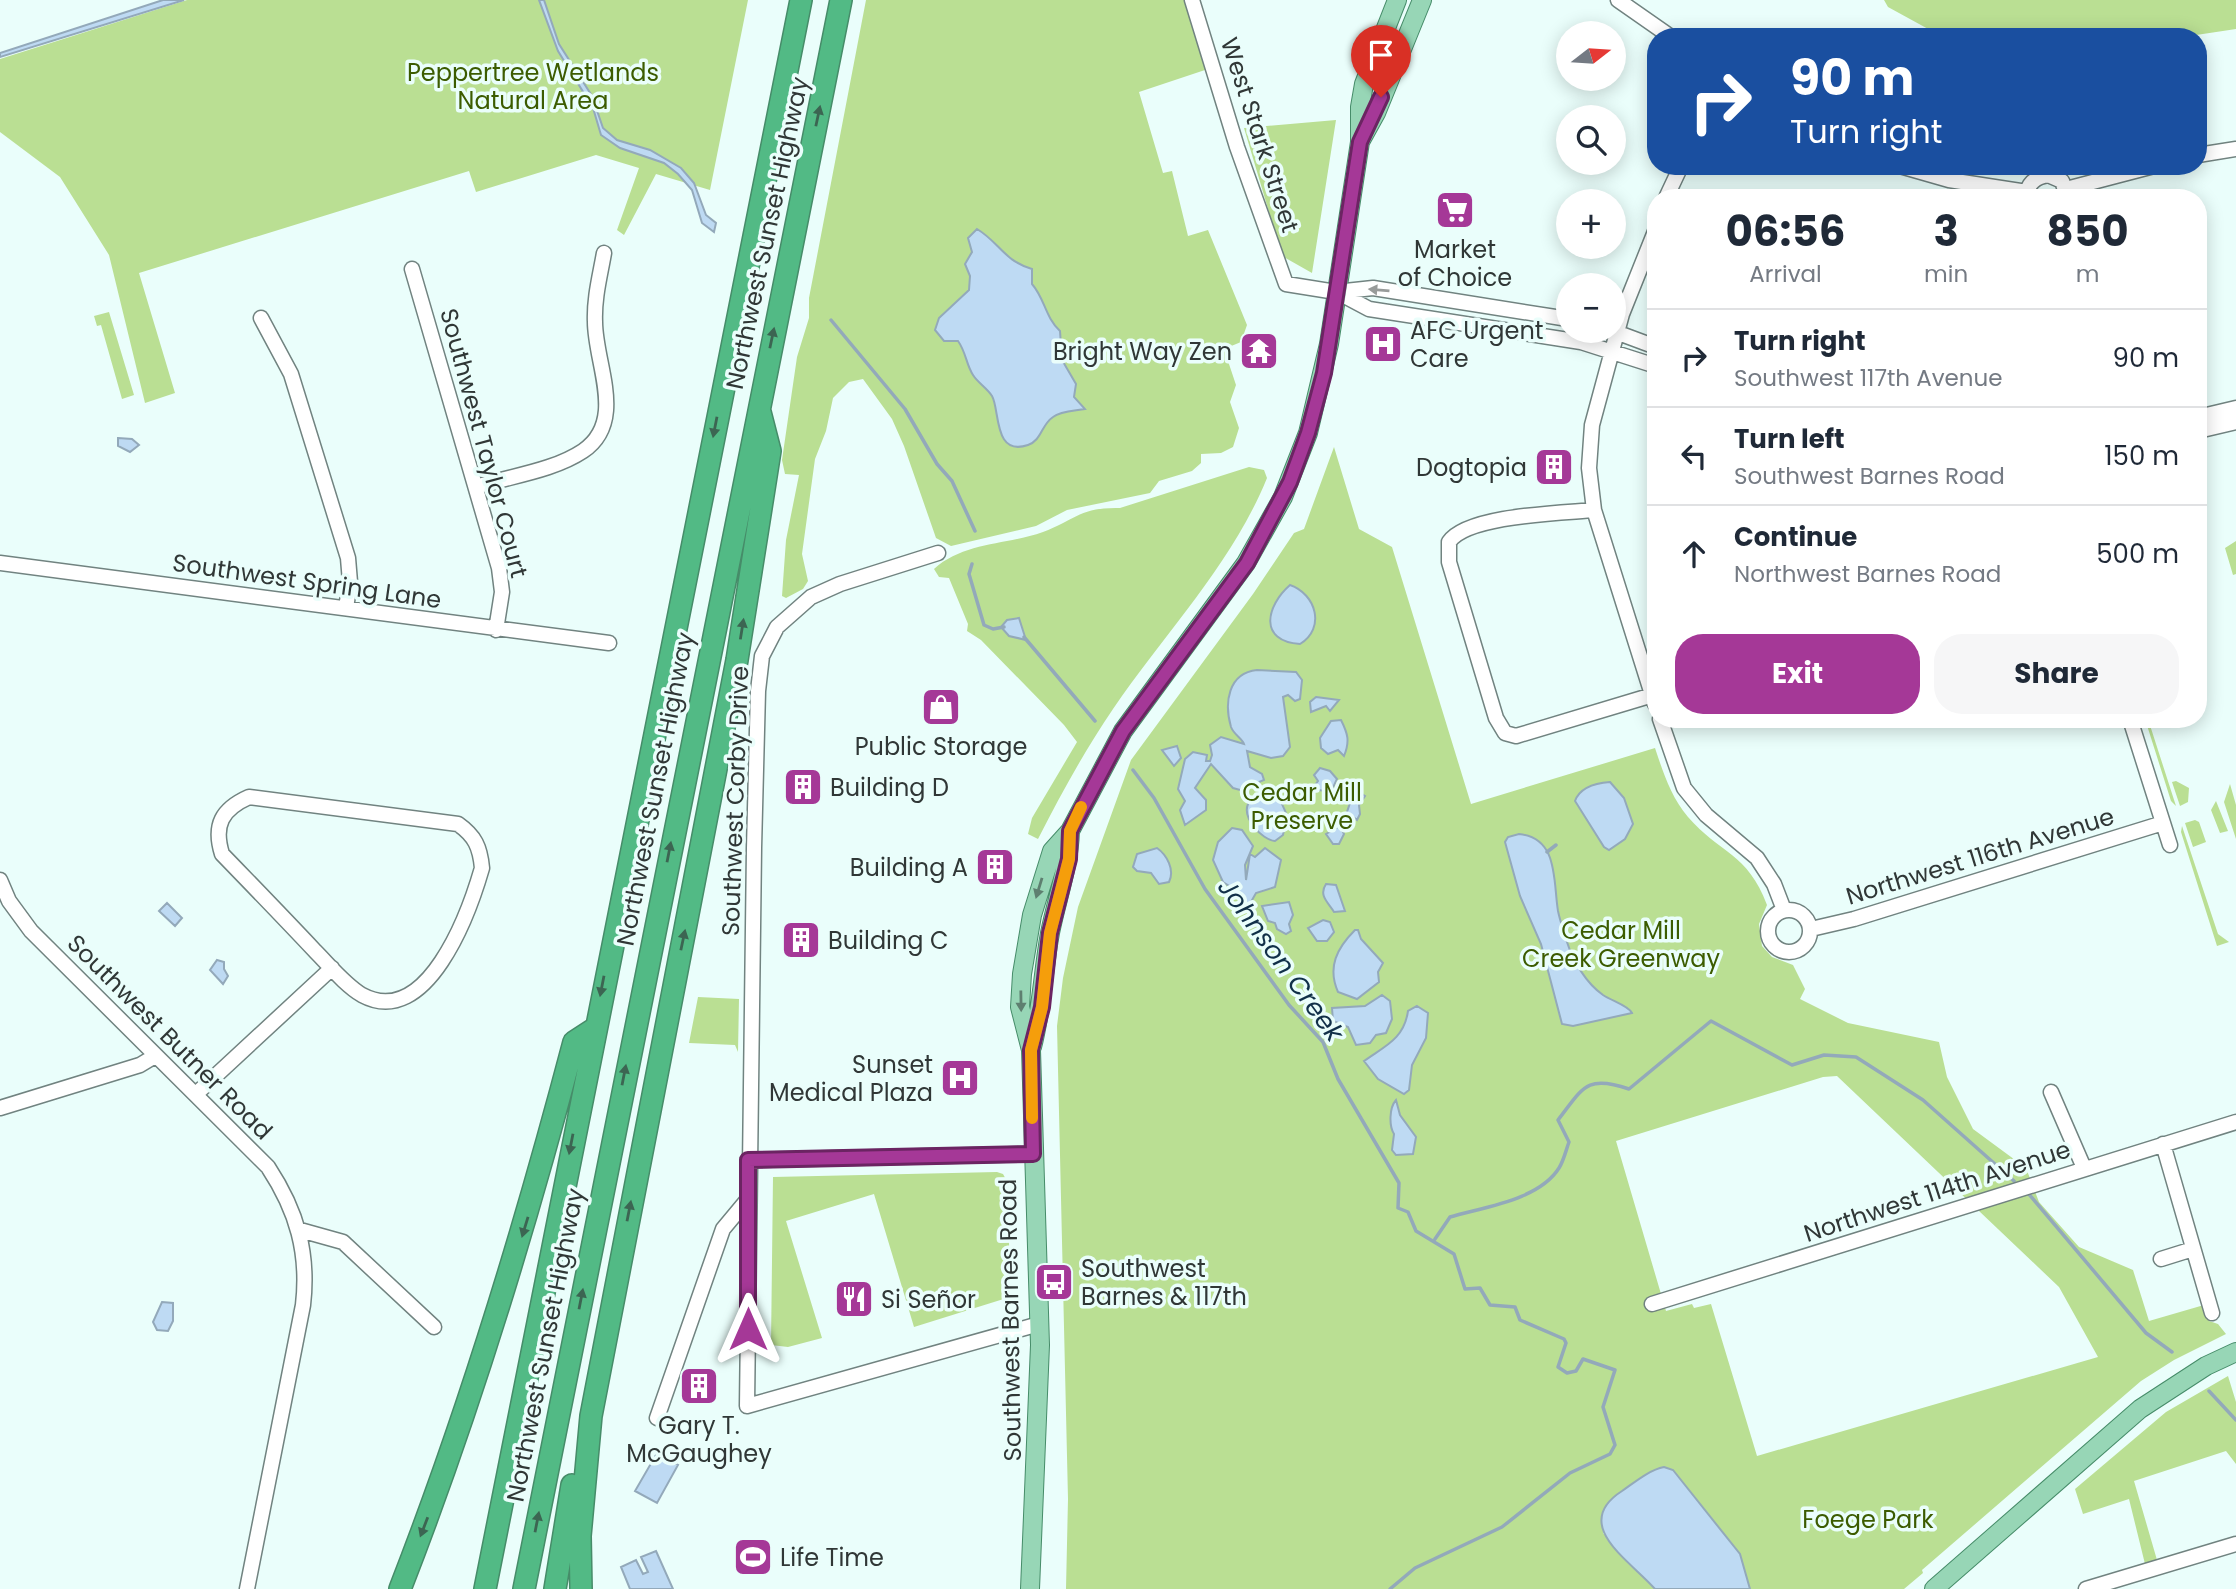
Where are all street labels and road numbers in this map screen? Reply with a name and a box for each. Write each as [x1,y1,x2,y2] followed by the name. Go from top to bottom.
[1213,33,1307,237] street label: West Stark Street
[718,73,816,392] street label: Northwest Sunset Highway
[432,305,536,581] street label: Southwest Taylor Court
[170,546,444,616] street label: Southwest Spring Lane
[608,629,702,948] street label: Northwest Sunset Highway
[714,665,756,937] street label: Southwest Corby Drive
[1842,799,2118,913] street label: Northwest 116th Avenue
[60,927,280,1147] street label: Southwest Butner Road
[1799,1132,2075,1250] street label: Northwest 114th Avenue
[991,1178,1029,1462] street label: Southwest Barnes Road
[498,1185,592,1504] street label: Northwest Sunset Highway

